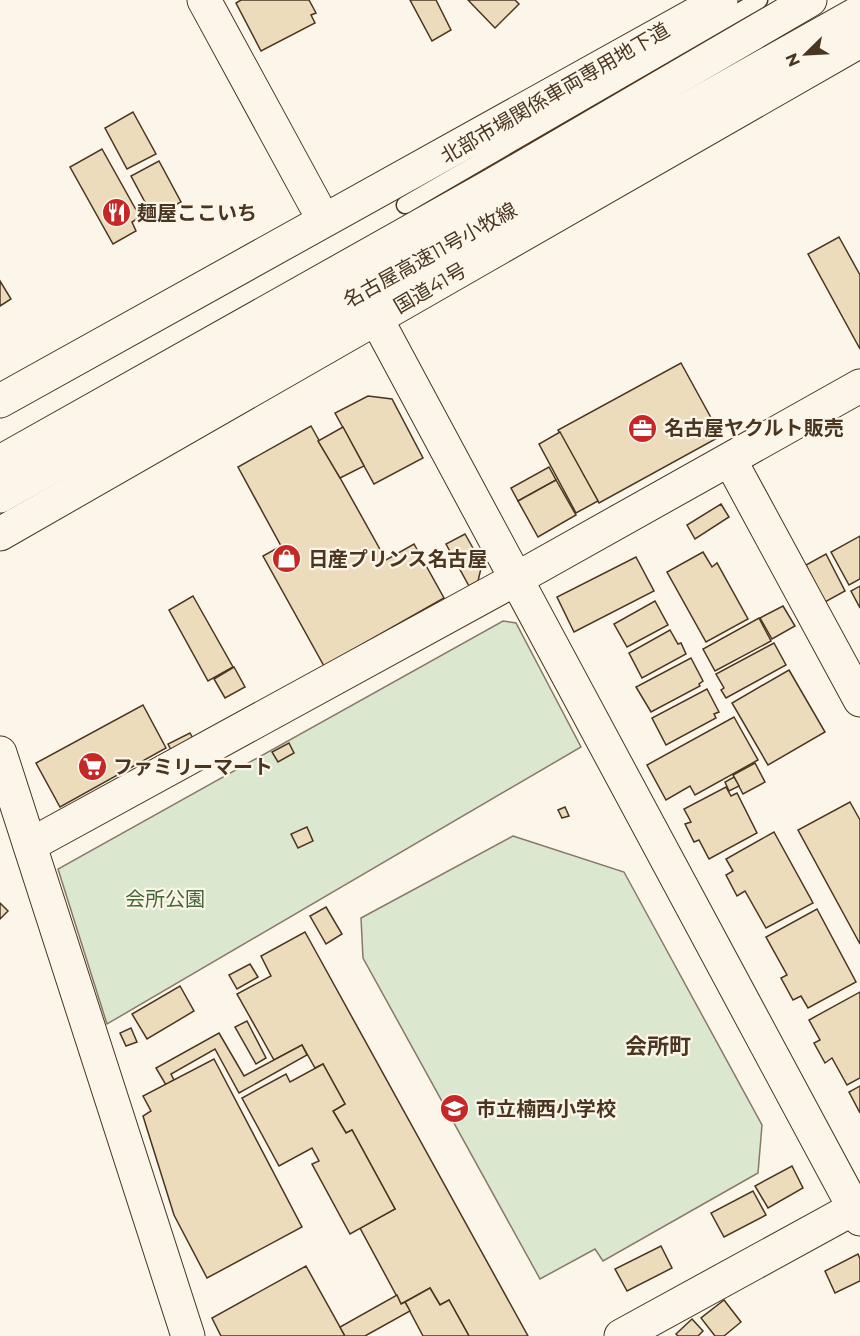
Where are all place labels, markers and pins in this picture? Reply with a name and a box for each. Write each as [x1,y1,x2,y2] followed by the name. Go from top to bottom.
[100,197,132,229] restaurant icon: 麺屋ここいち
[137,201,257,225] place label: 麺屋ここいち
[627,412,659,444] office icon: 名古屋ヤクルト販売
[664,416,843,440] place label: 名古屋ヤクルト販売
[271,543,303,575] shop icon: 日産プリンス名古屋
[308,547,488,571] place label: 日産プリンス名古屋
[76,751,108,783] supermarket icon: ファミリーマート
[113,755,273,779] place label: ファミリーマート
[439,1093,471,1125] school or university icon: 市立楠西小学校
[476,1097,616,1121] place label: 市立楠西小学校

